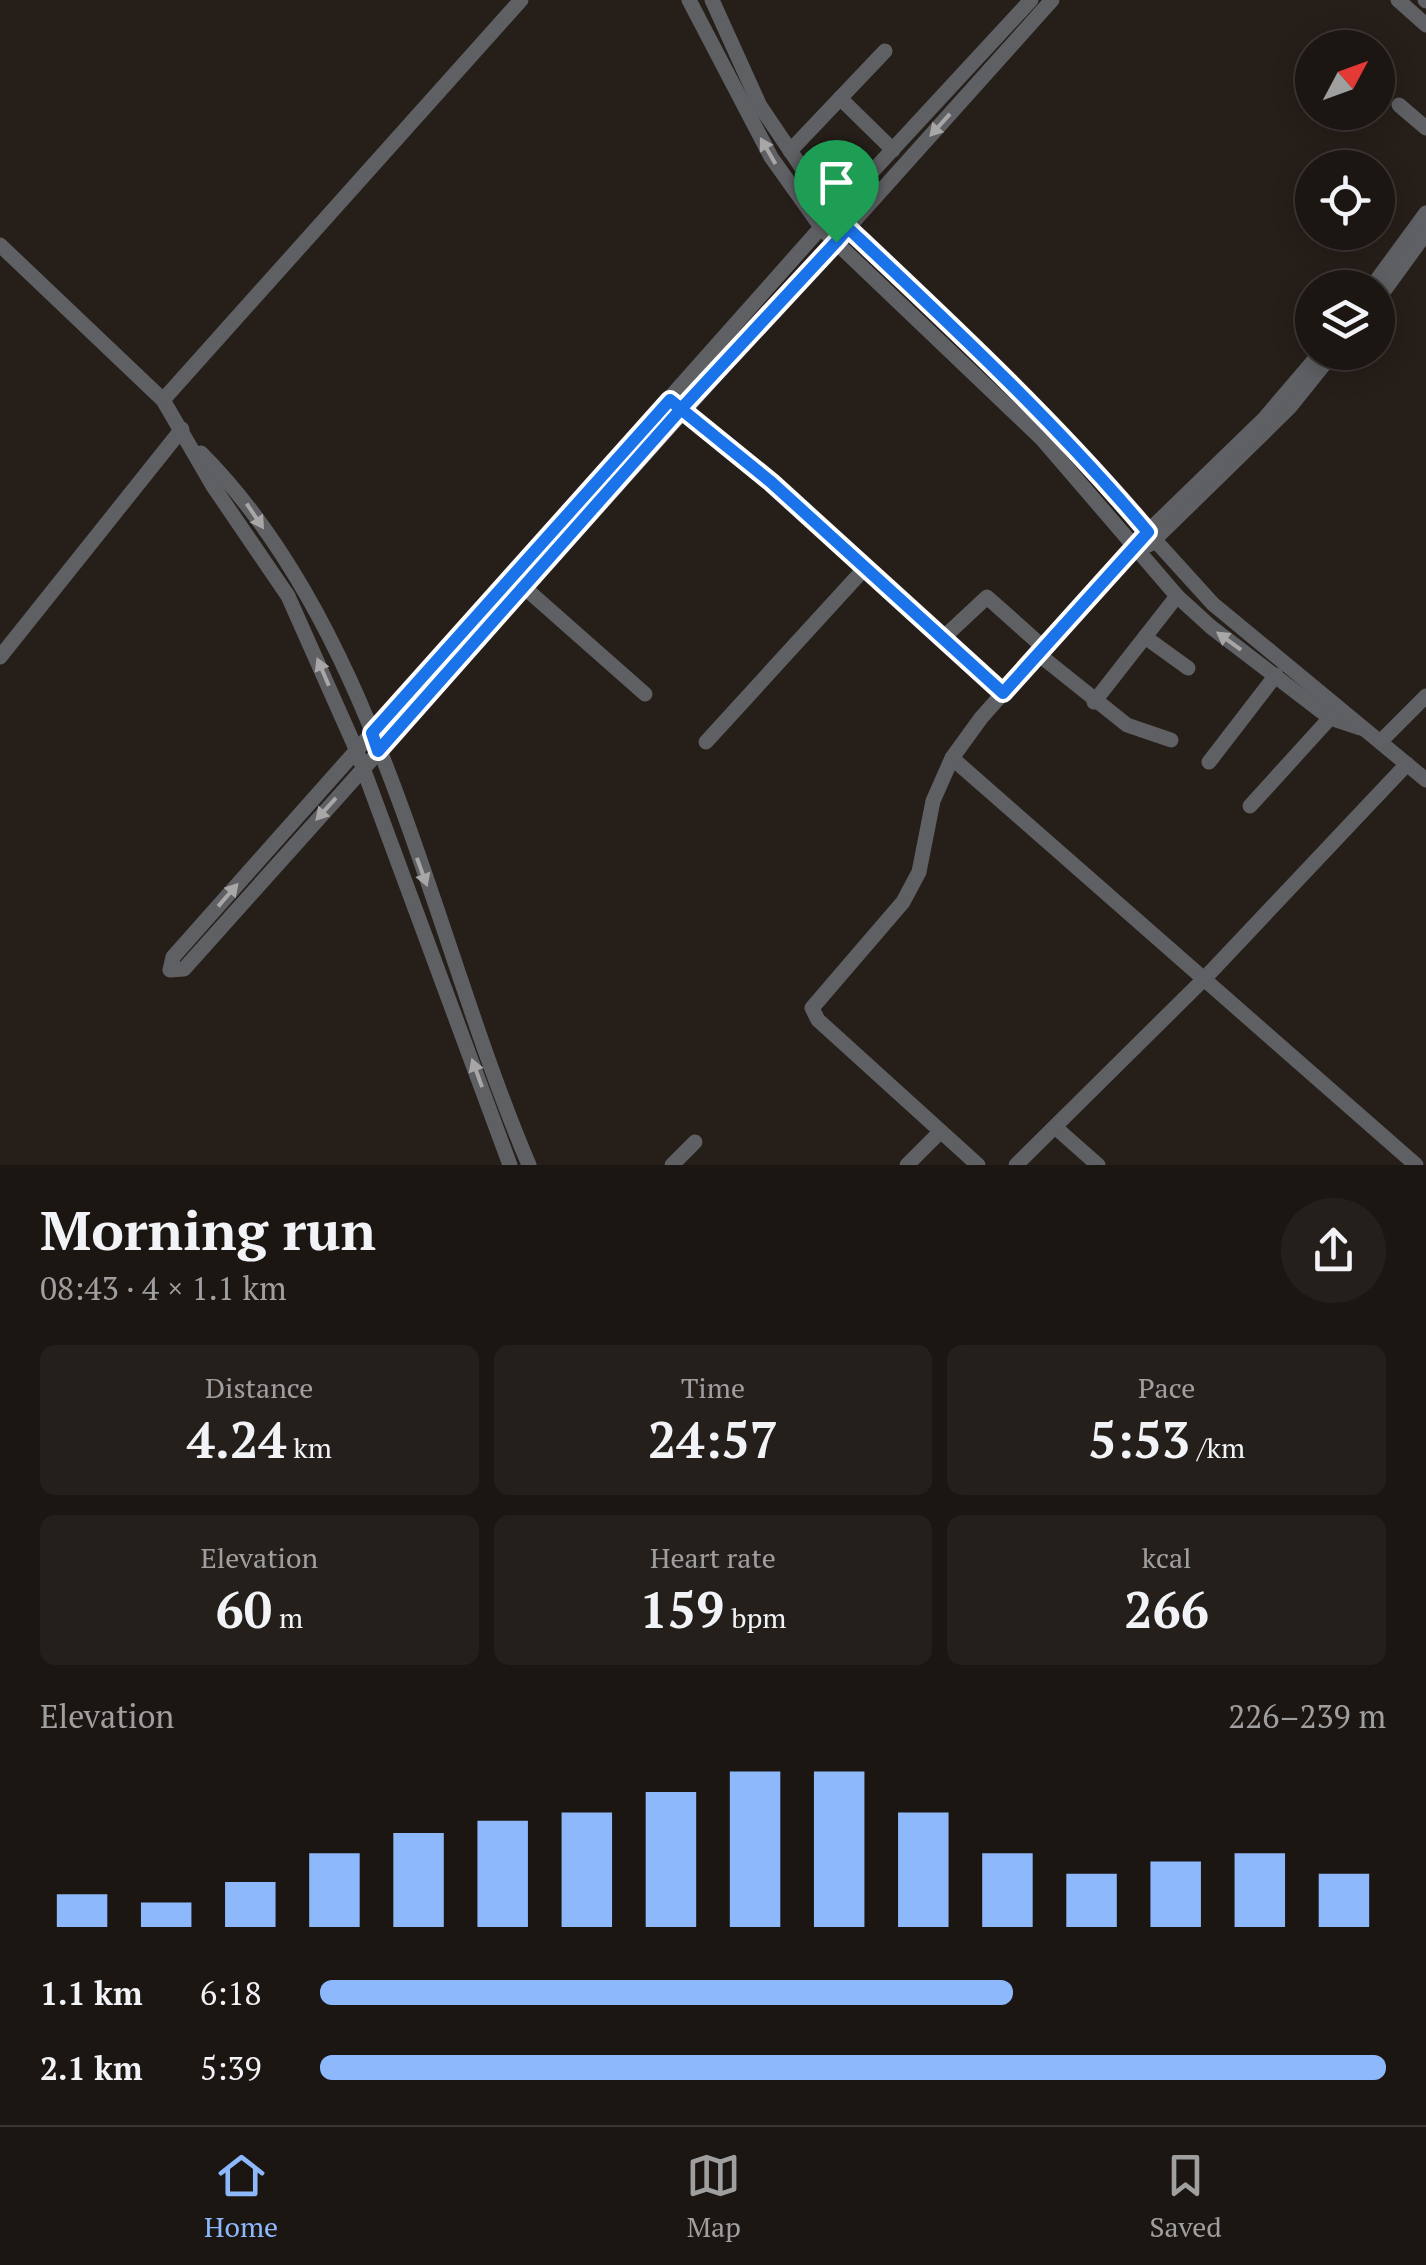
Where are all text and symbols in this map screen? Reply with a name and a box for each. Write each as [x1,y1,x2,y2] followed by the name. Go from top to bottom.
[1295,30,1395,130] north arrow
[1295,30,1395,370] map controls
[930,112,952,137] one-way arrow
[760,137,778,165] one-way arrow
[794,140,879,243] pin
[1295,150,1395,250] button: locate
[809,155,864,210] icon: arrive
[1295,270,1395,370] button: layers
[245,503,264,530] one-way arrow
[1216,632,1242,651] one-way arrow
[315,657,331,687] one-way arrow
[315,797,338,821] one-way arrow
[415,858,430,888] one-way arrow
[216,883,238,908] one-way arrow
[469,1058,484,1088] one-way arrow
[40,1193,376,1266] text: Morning run
[1281,1198,1386,1303] button: share
[40,1267,287,1309] text: 08:43 · 4 × 1.1 km
[205,1369,313,1406] text: Distance
[681,1369,745,1406] text: Time
[1138,1369,1195,1406] text: Pace
[187,1406,286,1472] text: 4.24
[648,1406,778,1472] text: 24:57
[1088,1406,1190,1472] text: 5:53
[286,1429,332,1466] text: km
[1190,1429,1245,1466] text: /km
[201,1539,318,1576] text: Elevation
[650,1539,776,1576] text: Heart rate
[1142,1539,1192,1576] text: kcal
[216,1576,272,1642] text: 60
[640,1576,724,1642] text: 159
[1124,1576,1209,1642] text: 266
[272,1599,303,1636] text: m
[724,1599,786,1636] text: bpm
[40,1695,174,1737] text: Elevation
[1228,1695,1386,1737] text: 226–239 m
[40,1972,143,2014] text: 1.1 km
[200,1972,262,2014] text: 6:18
[40,2047,143,2089] text: 2.1 km
[200,2047,262,2089] text: 5:39
[204,2148,278,2245] tab: Home
[686,2148,741,2245] tab: Map
[1149,2148,1222,2245] tab: Saved

